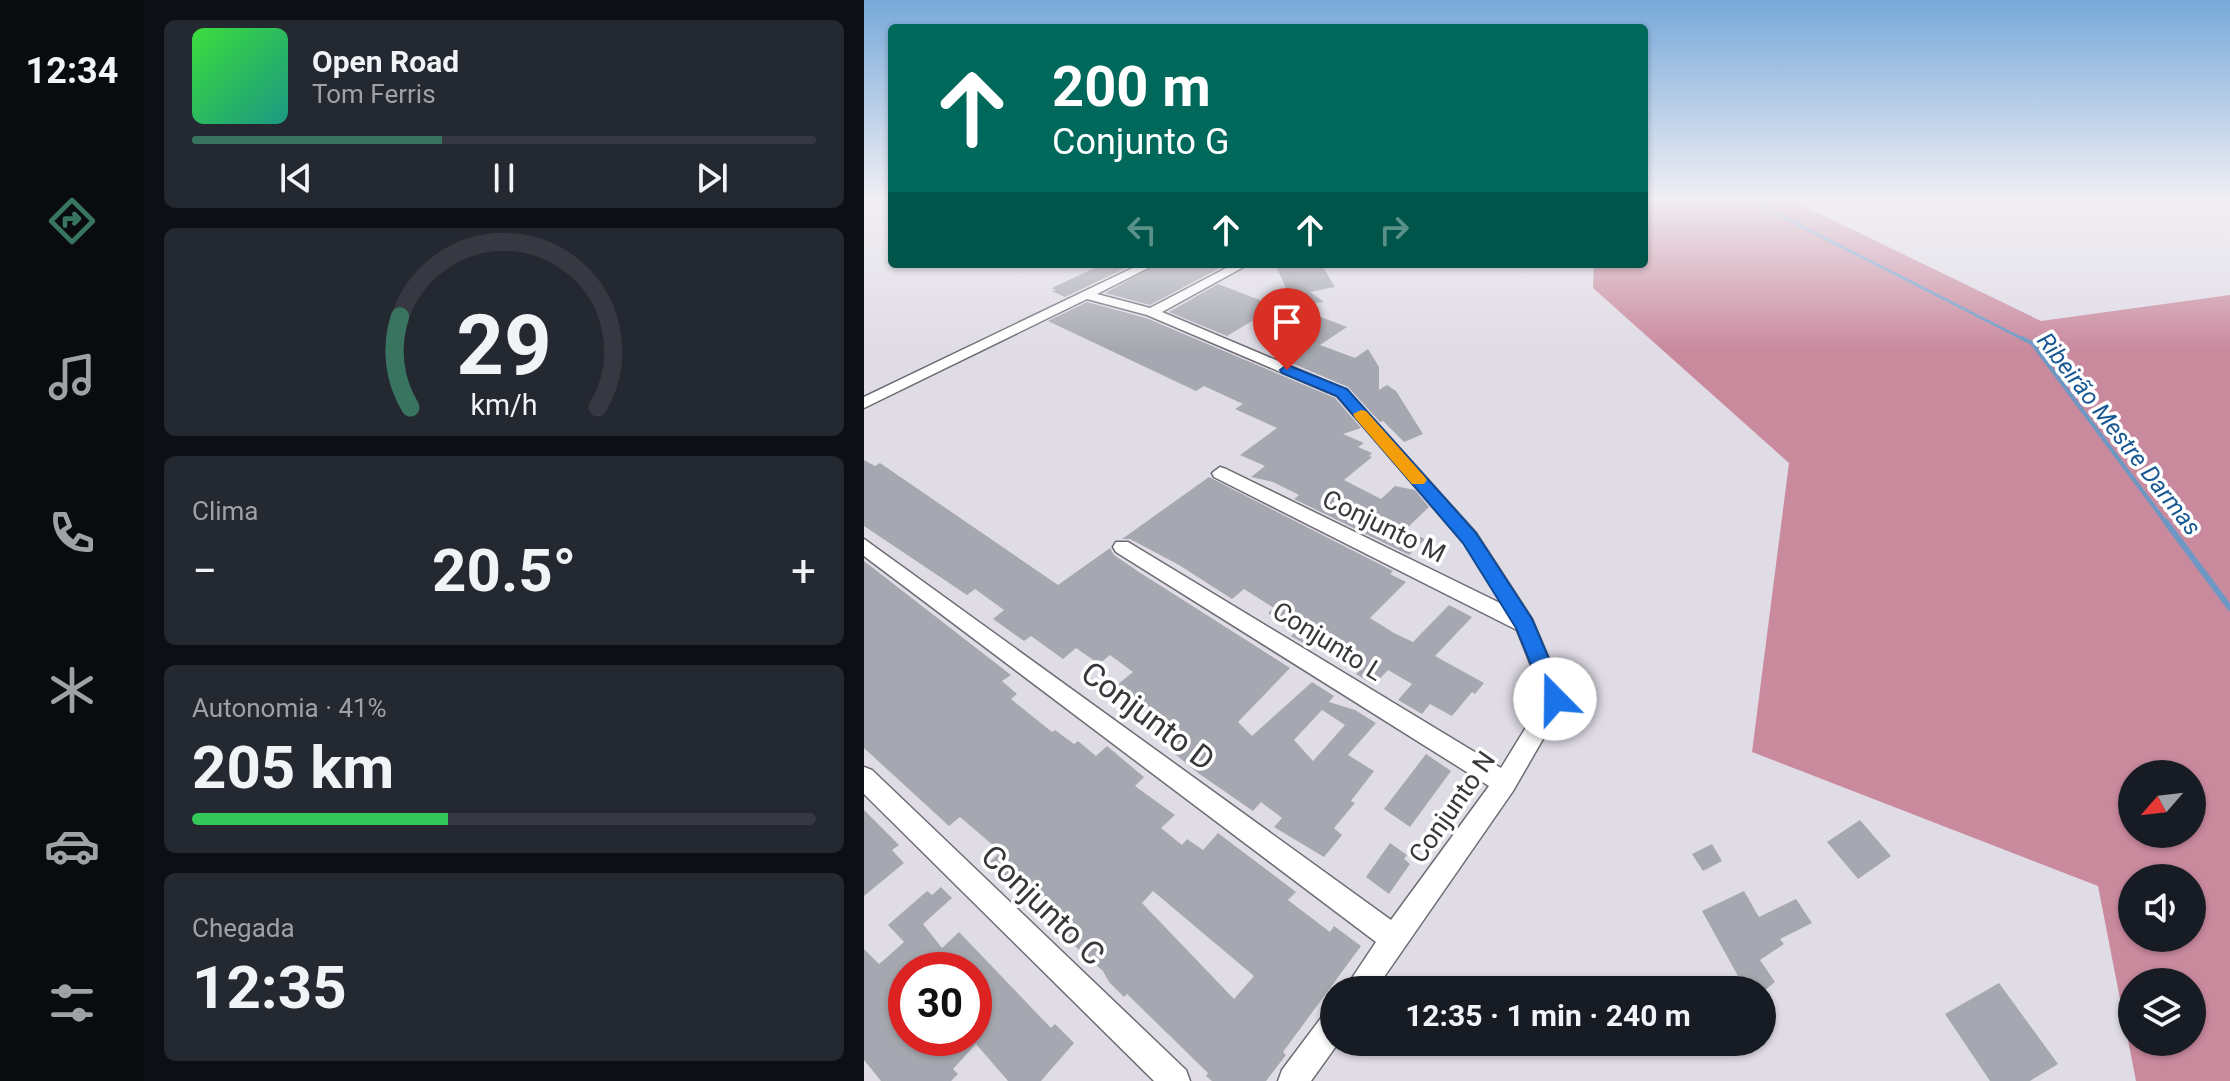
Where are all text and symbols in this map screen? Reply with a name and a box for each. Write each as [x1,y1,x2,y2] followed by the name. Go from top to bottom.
[312,44,459,79] text: Open Road
[26,50,118,92] text: 12:34
[1052,54,1211,120] text: 200 m
[920,56,1024,160] icon: ahead
[312,79,436,109] text: Tom Ferris
[1052,121,1230,163] text: Conjunto G
[274,156,318,200] icon: previous
[482,156,526,200] icon: pause
[690,156,734,200] icon: next
[44,193,100,249] icon: directions
[1120,208,1164,252] icon: left
[1204,208,1248,252] icon: ahead
[1288,208,1332,252] icon: ahead
[1372,208,1416,252] icon: right
[1253,288,1321,370] pin
[456,297,552,394] text: 29
[1265,300,1309,344] icon: arrive
[2031,327,2207,541] water label: Ribeirão Mestre Darmas
[44,349,100,405] icon: music
[470,388,538,422] text: km/h
[1318,483,1450,569] street label: Conjunto M
[192,496,259,526] text: Clima
[44,505,100,561] icon: phone
[432,535,576,606] text: 20.5°
[192,545,217,597] text: −
[791,545,816,597] text: +
[1267,595,1389,687] street label: Conjunto L
[1074,654,1222,778] street label: Conjunto D
[1513,657,1597,741] position arrow
[44,662,100,718] icon: climate
[192,693,387,723] text: Autonomia · 41%
[192,732,394,803] text: 205 km
[1403,746,1501,868] street label: Conjunto N
[2118,760,2206,848] north arrow
[2118,760,2206,1056] map controls
[44,818,100,874] icon: car
[973,837,1113,973] street label: Conjunto C
[2118,864,2206,952] button: sound
[192,913,295,943] text: Chegada
[192,952,347,1023] text: 12:35
[888,952,992,1056] speed limit sign: 30
[2118,968,2206,1056] button: layers
[44,975,100,1031] icon: filters
[1405,998,1691,1033] text: 12:35 · 1 min · 240 m

